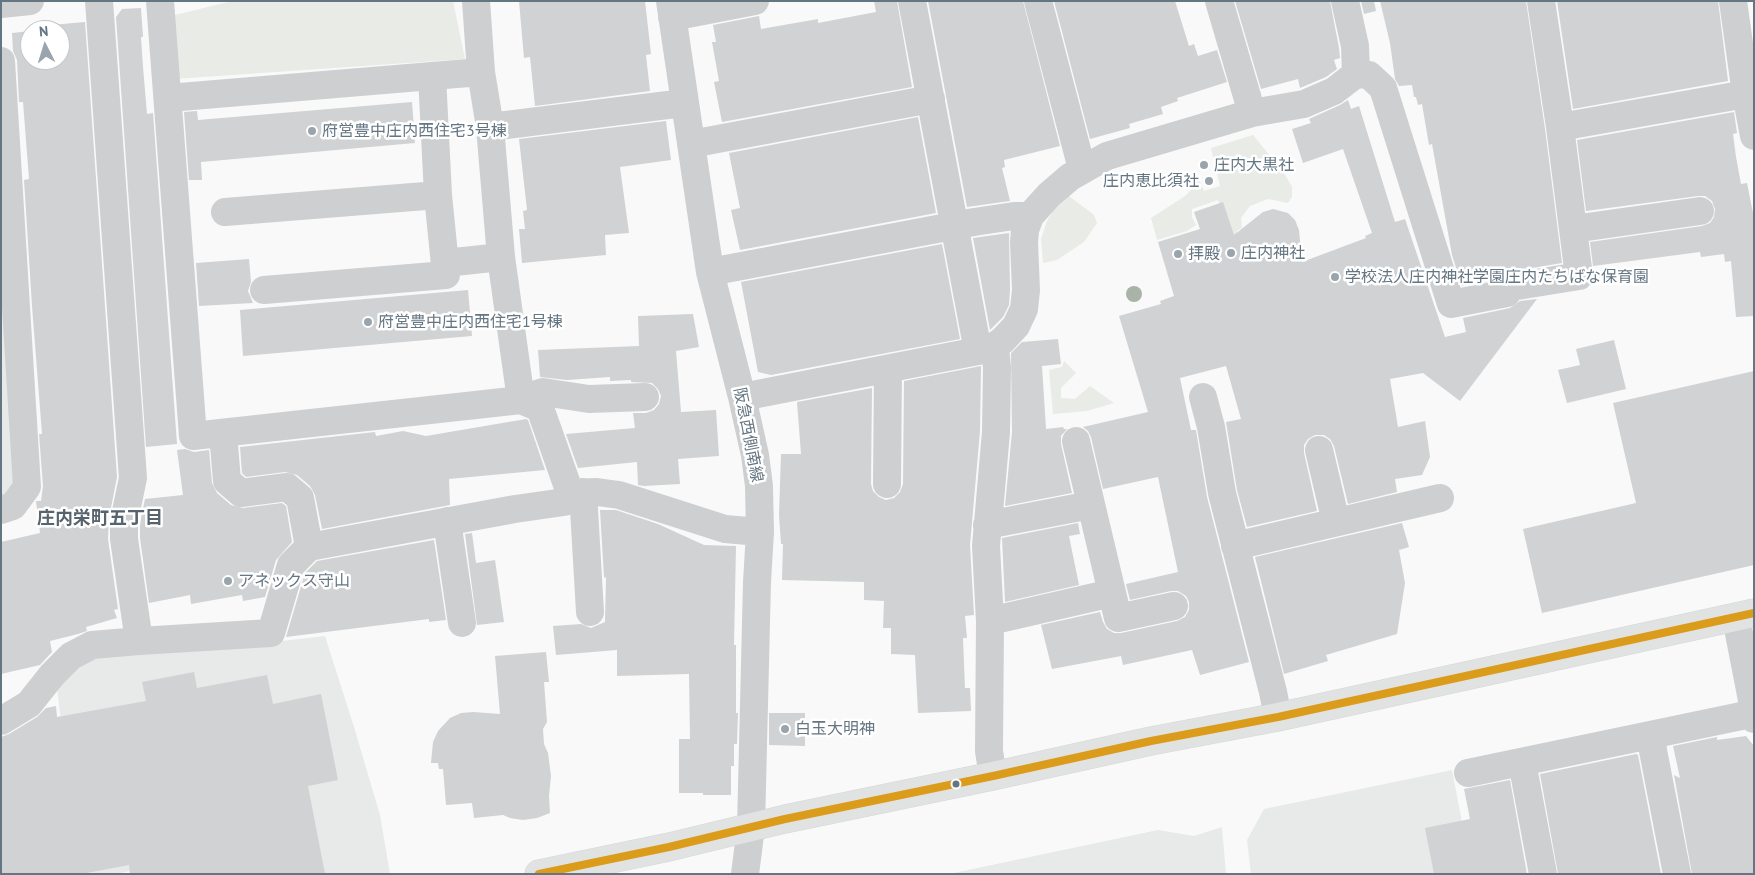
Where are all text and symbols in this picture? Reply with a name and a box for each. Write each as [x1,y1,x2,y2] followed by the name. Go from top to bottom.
[20,20,70,70] north arrow
[38,22,49,40] text: N
[322,121,507,141] place label: 府営豊中庄内西住宅3号棟
[306,125,318,137] marker: 府営豊中庄内西住宅3号棟
[1214,155,1294,175] place label: 庄内大黒社
[1198,159,1210,171] marker: 庄内大黒社
[1103,171,1199,191] place label: 庄内恵比須社
[1203,175,1215,187] marker: 庄内恵比須社
[1241,243,1305,263] place label: 庄内神社
[1188,244,1220,264] place label: 拝殿
[1225,247,1237,259] marker: 庄内神社
[1172,248,1184,260] marker: 拝殿
[1345,267,1649,287] place label: 学校法人庄内神社学園庄内たちばな保育園
[1329,271,1341,283] marker: 学校法人庄内神社学園庄内たちばな保育園
[378,312,563,332] place label: 府営豊中庄内西住宅1号棟
[362,316,374,328] marker: 府営豊中庄内西住宅1号棟
[729,386,767,484] street label: 阪急西側南線
[37,508,163,530] district label: 庄内栄町五丁目
[238,571,350,591] place label: アネックス守山
[222,575,234,587] marker: アネックス守山
[795,719,875,739] place label: 白玉大明神
[779,723,791,735] marker: 白玉大明神
[951,779,961,789] unlabelled marker

